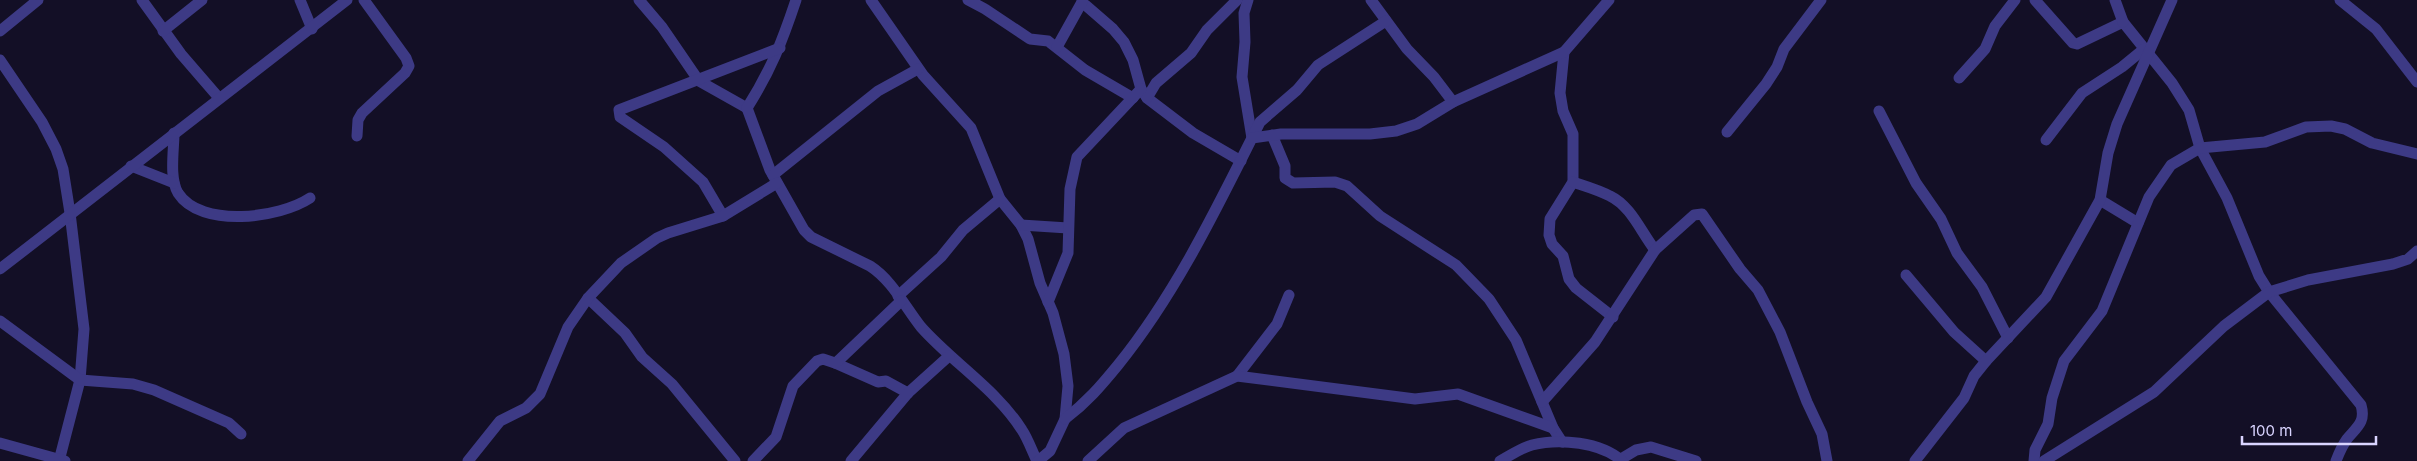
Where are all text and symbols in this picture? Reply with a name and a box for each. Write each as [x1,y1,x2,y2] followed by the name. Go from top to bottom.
[2242,414,2376,446] scale bar
[2250,421,2292,440] text: 100 m

